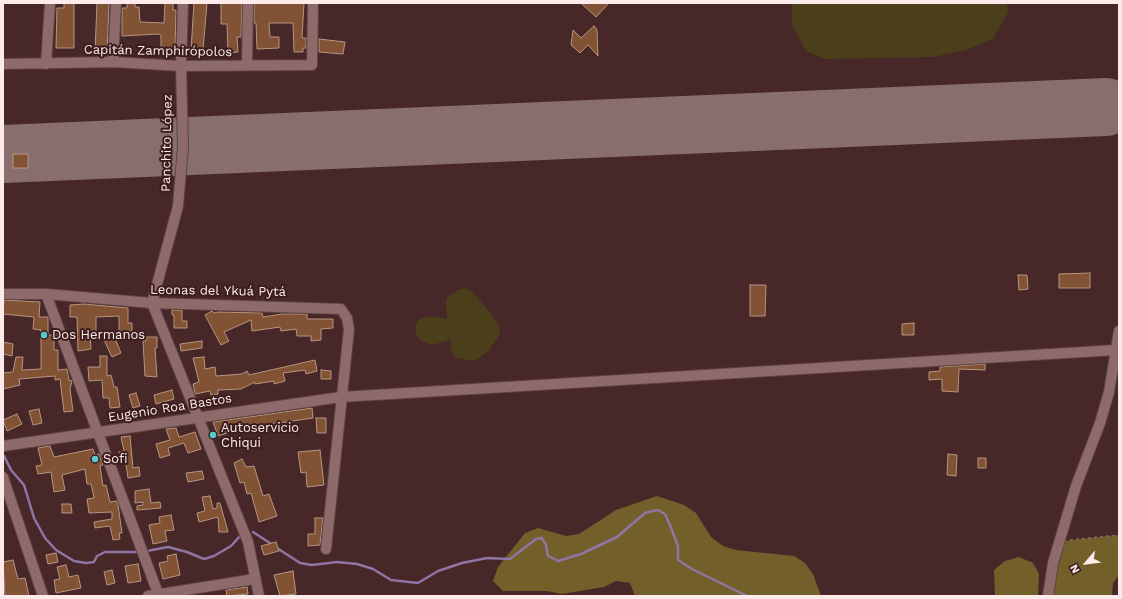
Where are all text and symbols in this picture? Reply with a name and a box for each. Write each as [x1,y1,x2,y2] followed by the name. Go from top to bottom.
[84,42,232,60] street label: Capitán Zamphirópolos
[158,94,176,192] street label: Panchito López
[150,282,286,300] street label: Leonas del Ykuá Pytá
[52,327,145,343] place label: Dos Hermanos
[39,330,49,340] marker: Dos Hermanos
[107,391,233,425] street label: Eugenio Roa Bastos
[221,420,299,451] place label: Autoservicio Chiqui
[208,430,218,440] marker: Autoservicio Chiqui
[103,451,128,467] place label: Sofi
[90,454,100,464] marker: Sofi
[1066,543,1106,583] north arrow
[1067,562,1083,576] text: N

